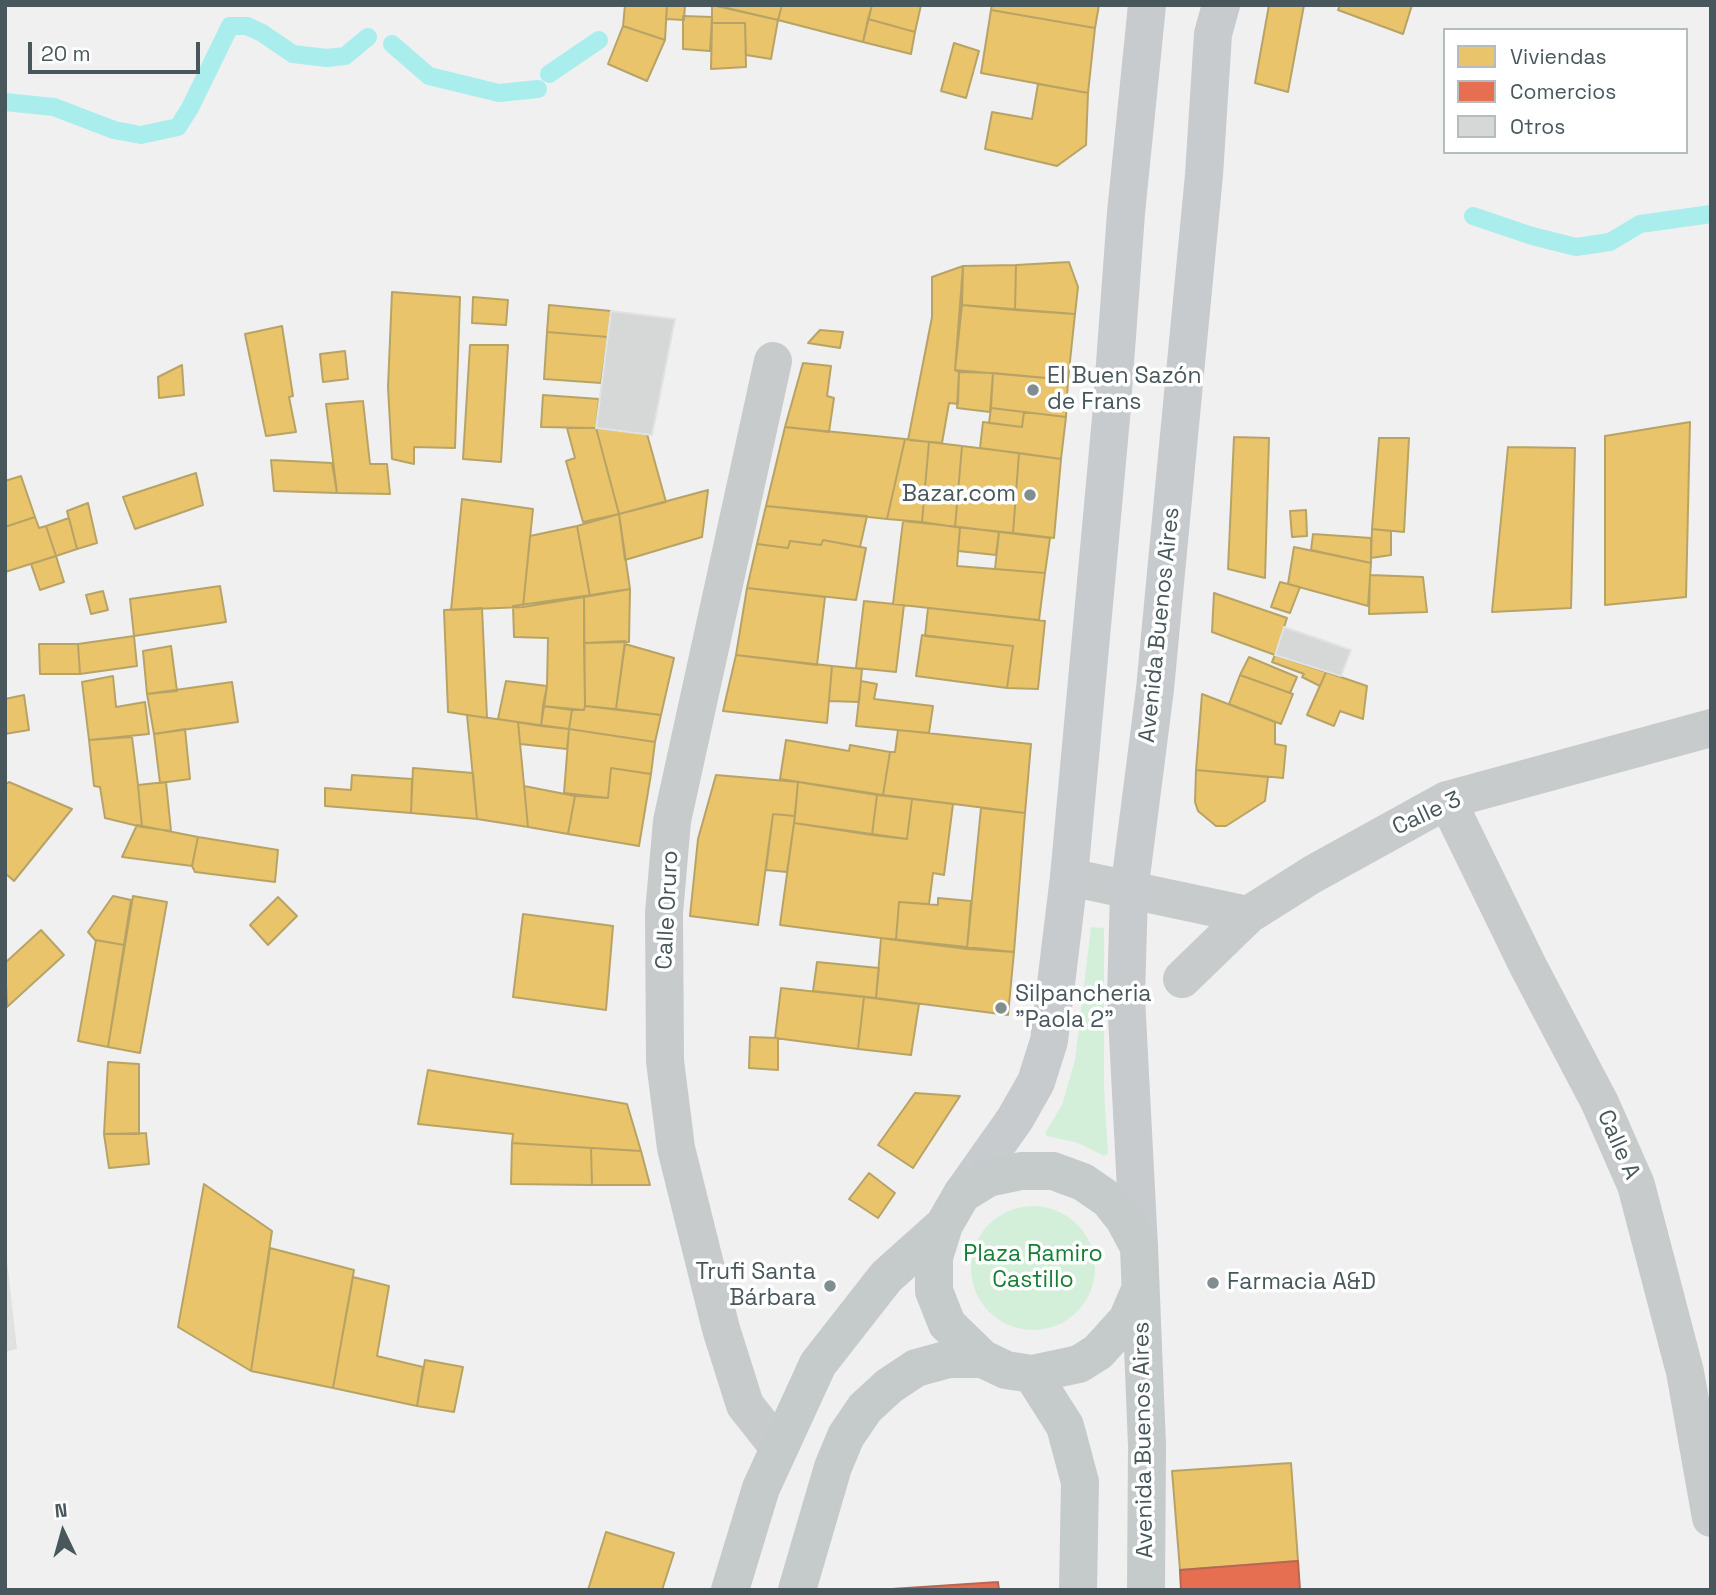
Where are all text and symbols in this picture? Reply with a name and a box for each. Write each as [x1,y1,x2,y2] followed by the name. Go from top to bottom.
[32,28,203,72] scale bar
[1443,28,1688,154] legend
[41,40,91,67] text: 20 m
[1510,43,1607,70] text: Viviendas
[1510,78,1616,105] text: Comercios
[1510,113,1565,140] text: Otros
[1047,363,1202,417] place label: El Buen Sazón de Frans
[1025,382,1041,398] marker: El Buen Sazón de Frans
[902,481,1016,509] place label: Bazar.com
[1022,487,1038,503] marker: Bazar.com
[1134,506,1186,744] street label: Avenida Buenos Aires
[1388,786,1466,842] street label: Calle 3
[651,850,685,970] street label: Calle Oruro
[1015,981,1152,1035] place label: Silpancheria "Paola 2"
[993,1000,1009,1016] marker: Silpancheria "Paola 2"
[1590,1106,1646,1184] street label: Calle A
[963,1241,1103,1295] park label: Plaza Ramiro Castillo
[695,1259,816,1313] place label: Trufi Santa Bárbara
[1227,1269,1376,1297] place label: Farmacia A&D
[1205,1275,1221,1291] marker: Farmacia A&D
[822,1278,838,1294] marker: Trufi Santa Bárbara
[1128,1321,1160,1559] street label: Avenida Buenos Aires
[28,1497,98,1567] north arrow
[54,1498,69,1524] text: N

